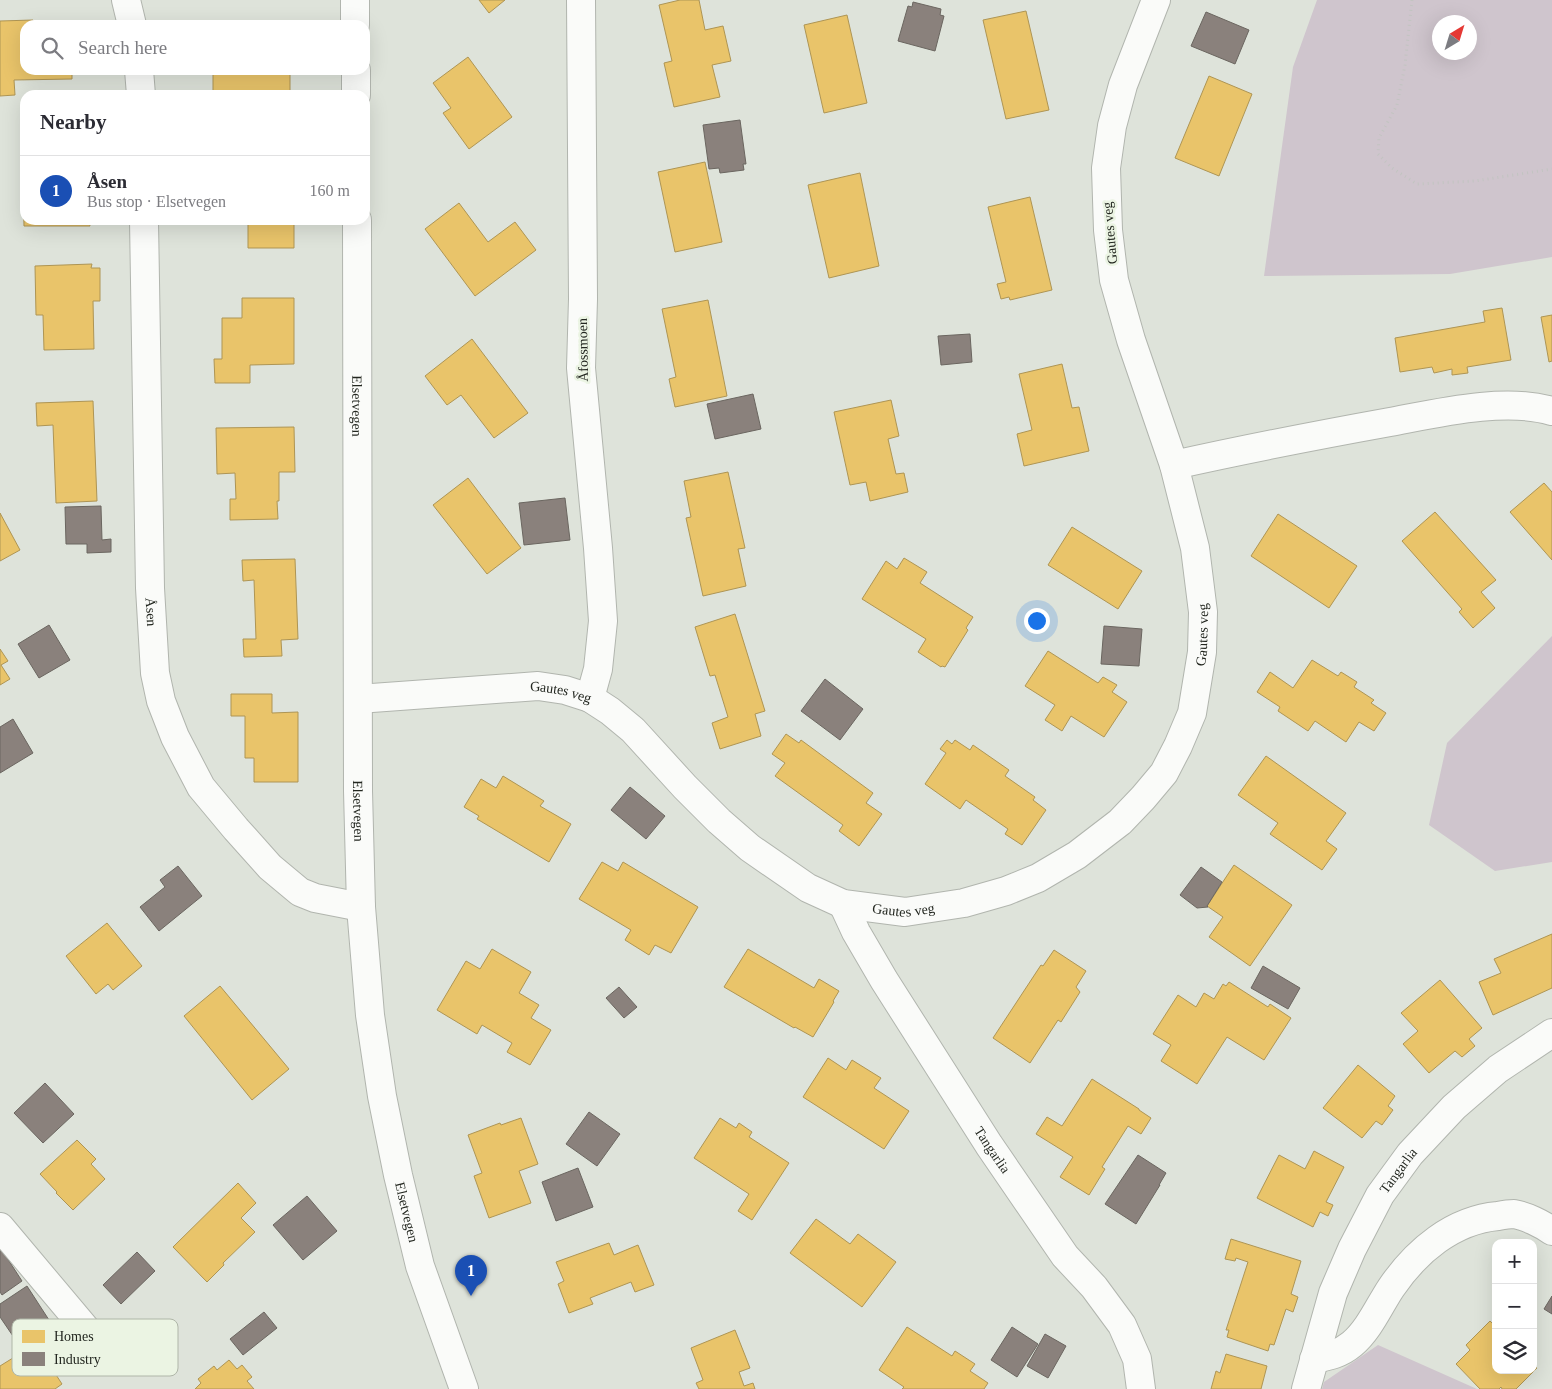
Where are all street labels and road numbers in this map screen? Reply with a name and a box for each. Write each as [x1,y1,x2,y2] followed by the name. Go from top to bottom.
[1100,201,1120,265] street label: Gautes veg
[575,318,591,382] street label: Åfossmoen
[350,375,365,437] street label: Elsetvegen
[143,597,160,627] street label: Åsen
[1192,603,1211,667] street label: Gautes veg
[530,678,594,706] street label: Gautes veg
[350,780,367,842] street label: Elsetvegen
[871,900,936,920] street label: Gautes veg
[972,1124,1014,1177] street label: Tangarlia
[1376,1144,1420,1196] street label: Tangarlia
[392,1180,421,1244] street label: Elsetvegen

